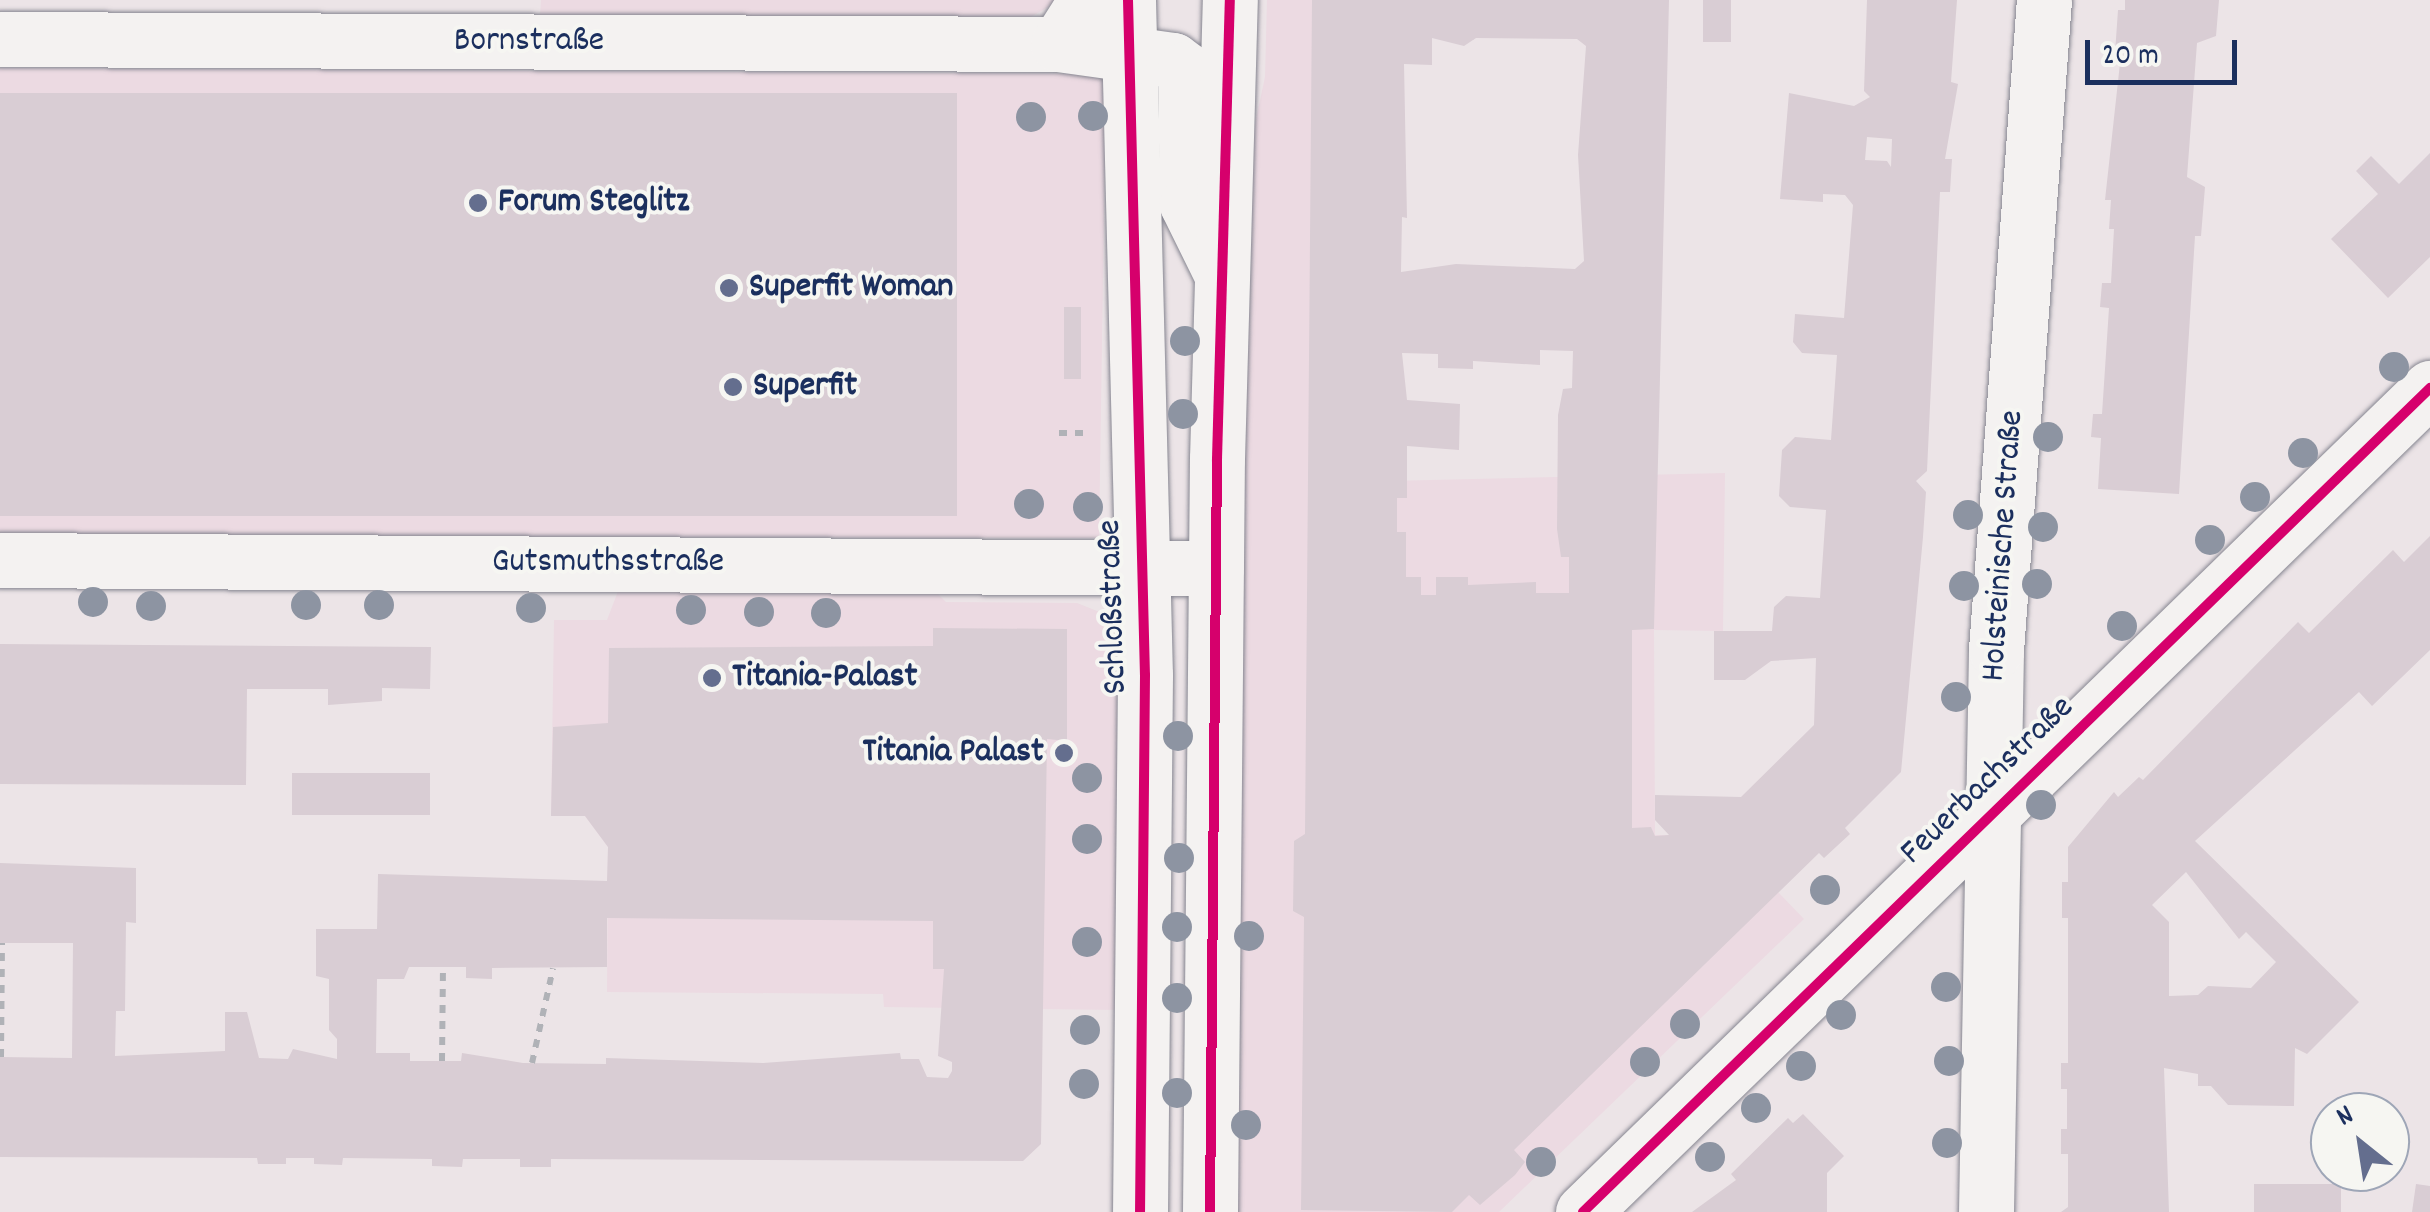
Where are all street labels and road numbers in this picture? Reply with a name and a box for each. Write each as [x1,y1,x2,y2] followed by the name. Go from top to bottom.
[454,21,604,63] street label: Bornstraße
[1974,409,2034,683] street label: Holsteinische Straße
[1090,519,1138,695] street label: Schloßstraße
[492,542,724,584] street label: Gutsmuthsstraße
[1892,688,2084,874] street label: Feuerbachstraße

